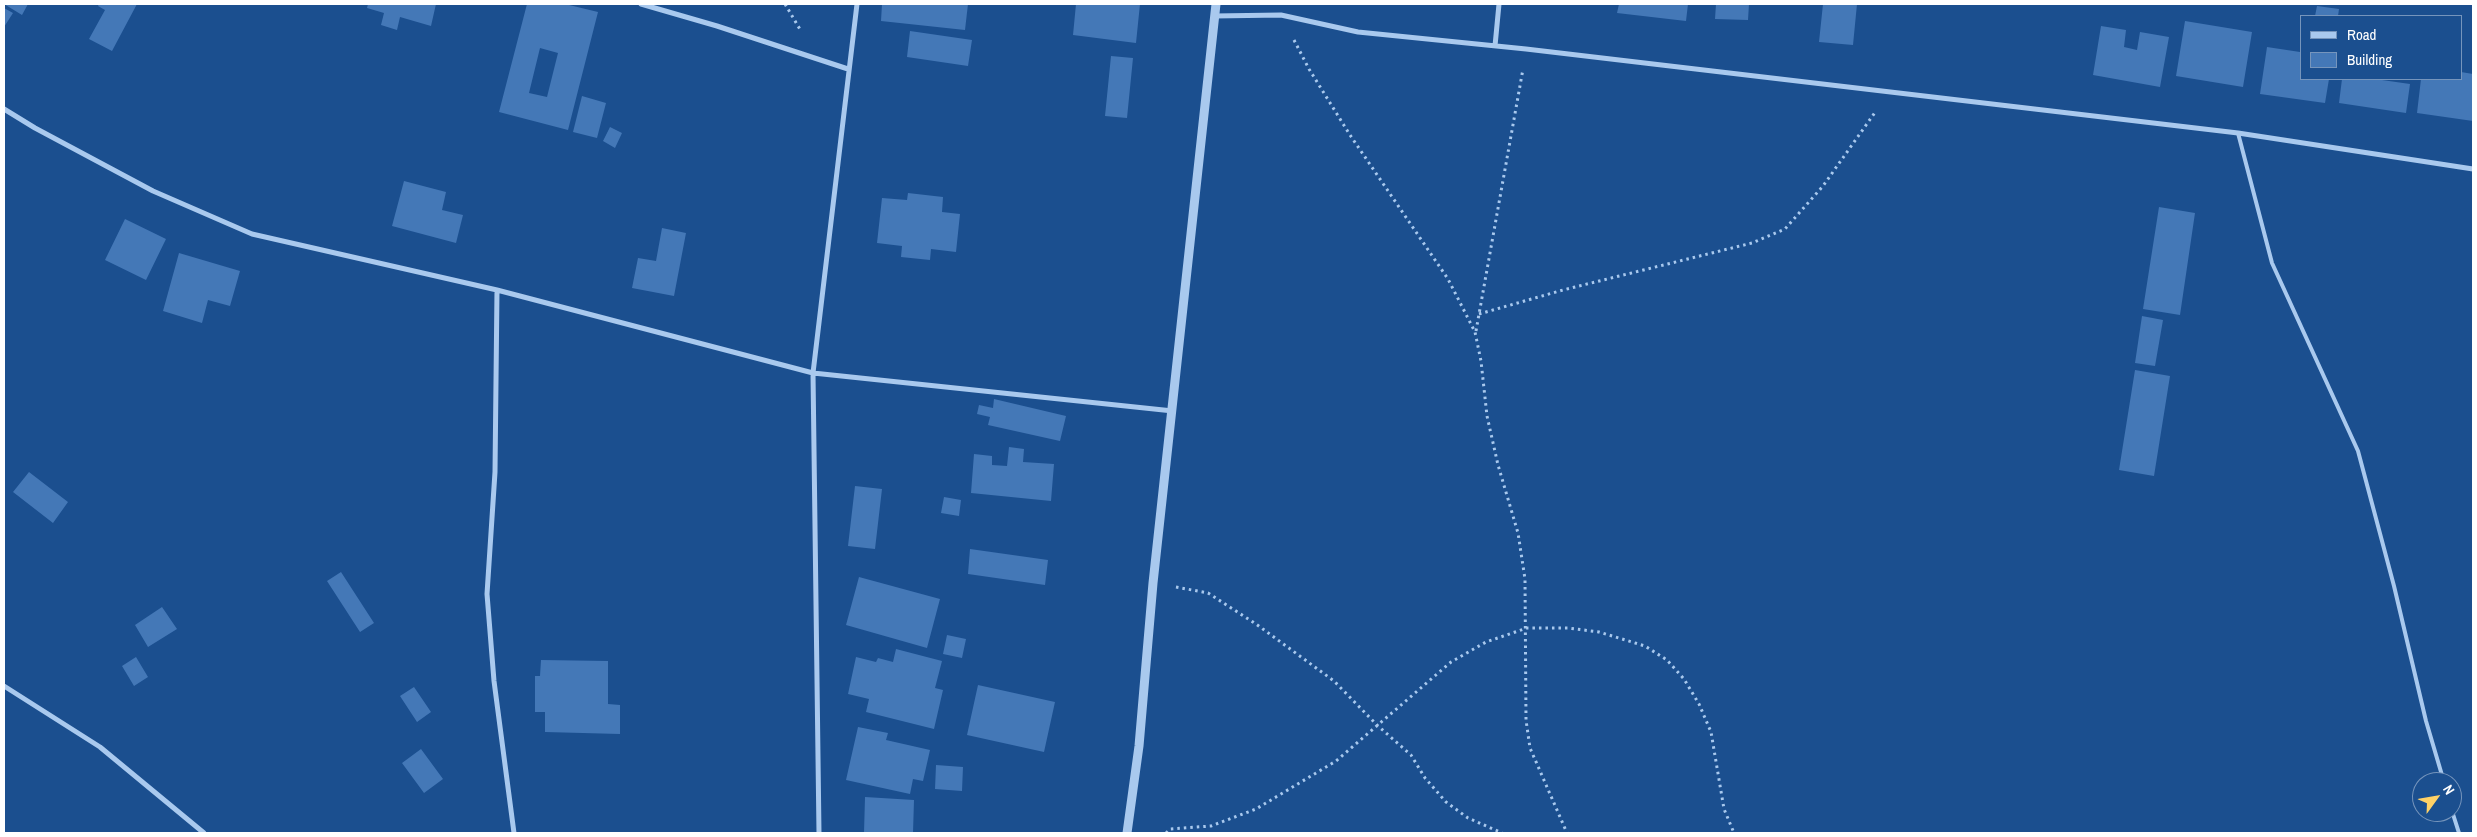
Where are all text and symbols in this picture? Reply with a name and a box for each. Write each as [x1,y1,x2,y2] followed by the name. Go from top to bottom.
[2300,15,2462,80] legend
[2347,24,2376,45] text: Road
[2347,49,2392,70] text: Building
[2412,772,2462,822] north arrow
[2439,781,2459,798] text: N

